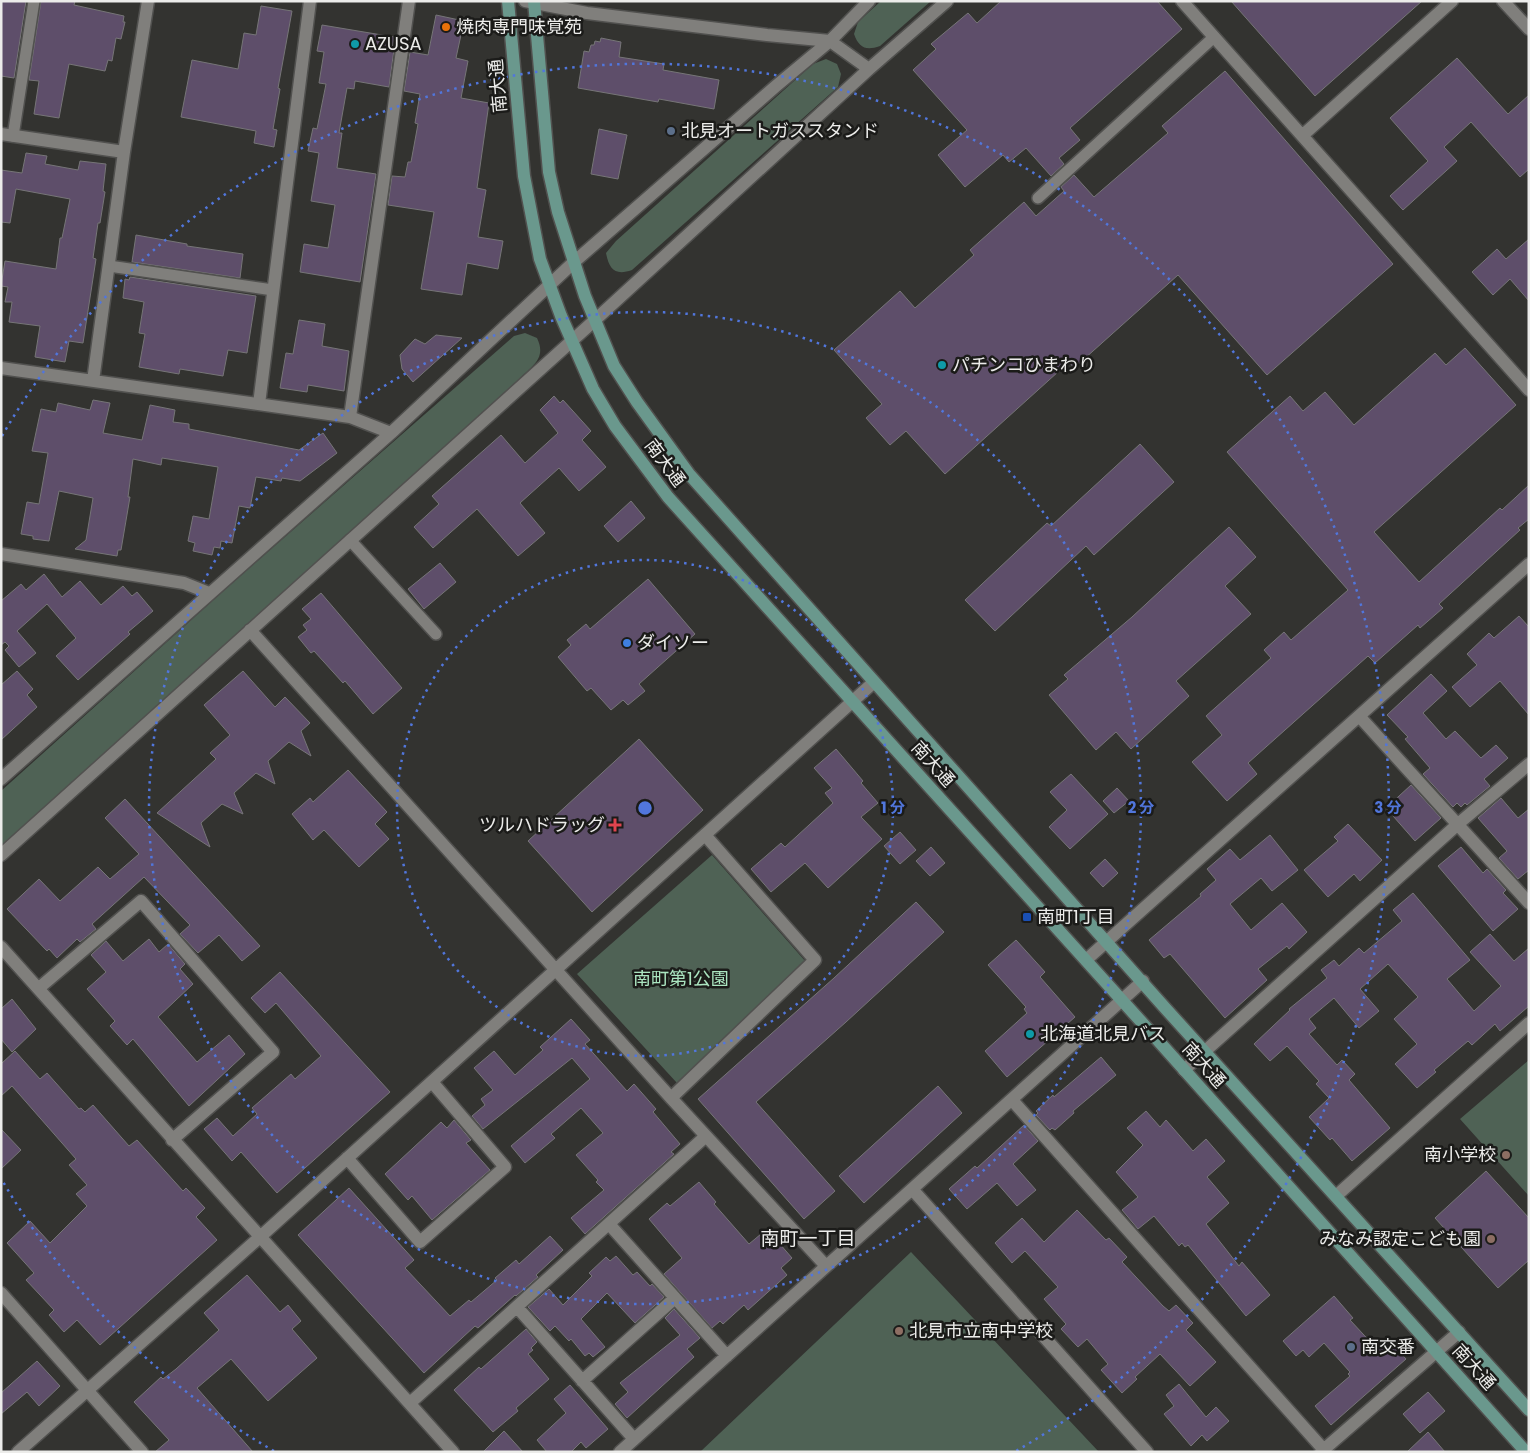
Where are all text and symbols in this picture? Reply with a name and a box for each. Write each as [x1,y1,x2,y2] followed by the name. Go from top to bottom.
[456,14,582,39] place label: 焼肉専門味覚苑
[440,21,452,33] marker: 焼肉専門味覚苑
[365,31,422,56] place label: AZUSA
[349,38,361,50] marker: AZUSA
[483,58,512,114] street label: 南大通
[681,118,879,143] place label: 北見オートガススタンド
[665,125,677,137] marker: 北見オートガススタンド
[952,352,1096,377] place label: パチンコひまわり
[936,359,948,371] marker: パチンコひまわり
[639,434,692,492] street label: 南大通
[637,630,709,655] place label: ダイソー
[621,637,633,649] marker: ダイソー
[906,735,961,792] street label: 南大通
[881,797,905,818] text: 1 分
[1128,797,1154,818] text: 2 分
[1374,797,1402,818] text: 3 分
[636,799,654,817] centre of rings
[479,812,605,837] place label: ツルハドラッグ
[609,819,621,831] marker: ツルハドラッグ
[1037,904,1115,929] place label: 南町1丁目
[1021,911,1033,923] marker: 南町1丁目
[633,966,729,991] park label: 南町第1公園
[1040,1021,1166,1046] place label: 北海道北見バス
[1024,1028,1036,1040] marker: 北海道北見バス
[1177,1036,1232,1093] street label: 南大通
[1424,1142,1496,1167] place label: 南小学校
[1500,1149,1512,1161] marker: 南小学校
[760,1225,856,1252] district label: 南町一丁目
[1319,1226,1481,1251] place label: みなみ認定こども園
[1485,1233,1497,1245] marker: みなみ認定こども園
[909,1318,1053,1343] place label: 北見市立南中学校
[893,1325,905,1337] marker: 北見市立南中学校
[1361,1334,1415,1359] place label: 南交番
[1447,1338,1502,1395] street label: 南大通
[1345,1341,1357,1353] marker: 南交番

